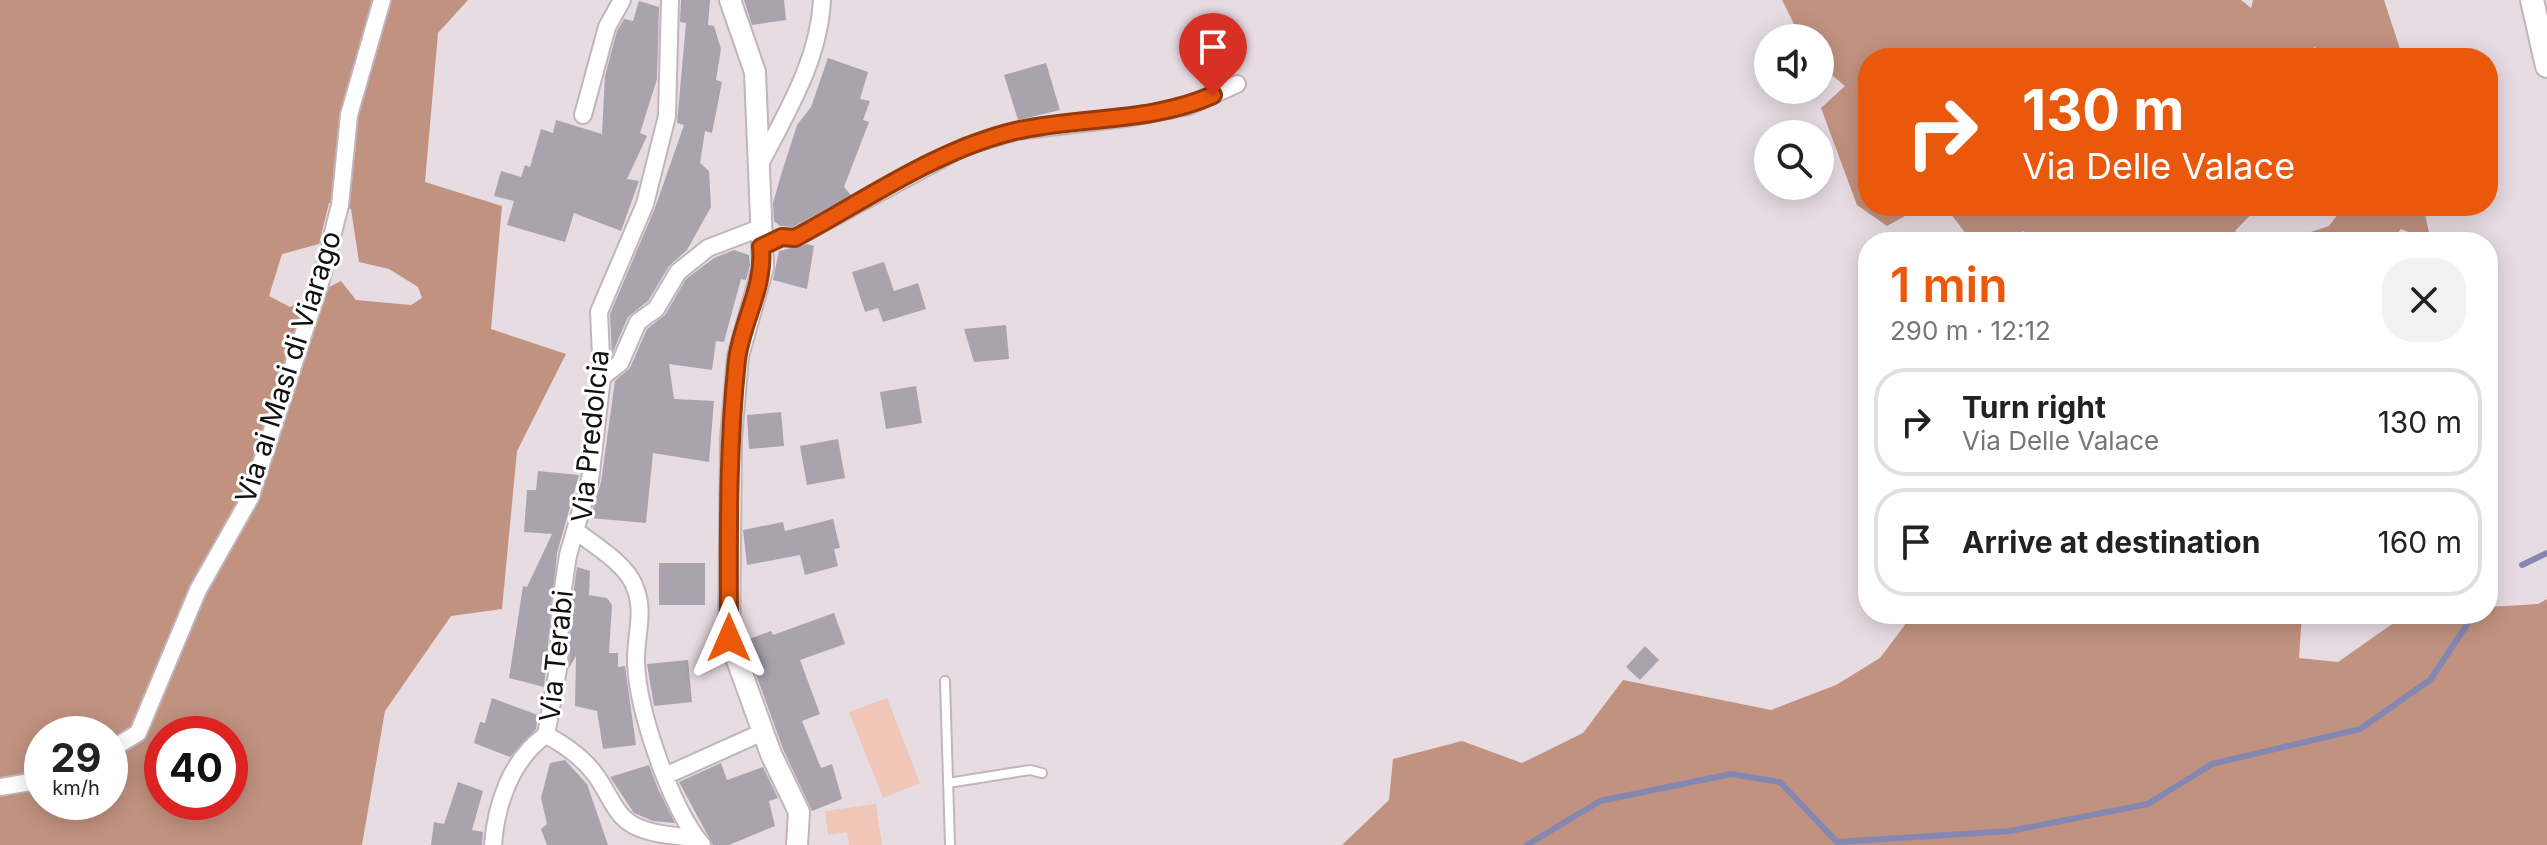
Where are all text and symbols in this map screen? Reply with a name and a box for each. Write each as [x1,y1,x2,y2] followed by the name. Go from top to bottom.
[1179,13,1247,95] pin
[1754,24,1834,200] map controls
[1754,24,1834,104] button: sound
[1191,25,1235,69] icon: arrive
[2022,76,2184,144] text: 130 m
[1890,80,1994,184] icon: right
[1754,120,1834,200] button: search
[2022,144,2295,188] text: Via Delle Valace
[228,227,348,507] street label: Via ai Masi di Viarago
[1890,255,2008,314] text: 1 min
[2382,258,2466,342] button: close
[1890,315,2051,346] text: 290 m · 12:12
[564,348,616,524] street label: Via Predolcia
[1962,389,2106,425] text: Turn right
[1894,400,1938,444] icon: right
[2378,404,2462,440] text: 130 m
[1962,425,2159,456] text: Via Delle Valace
[1894,520,1938,564] icon: arrive
[1962,524,2260,560] text: Arrive at destination
[2378,524,2462,560] text: 160 m
[532,589,580,723] street label: Via Terabi
[687,596,771,680] position arrow
[144,716,248,820] speed limit sign: 40
[50,733,102,782] text: 29
[52,776,100,800] text: km/h

